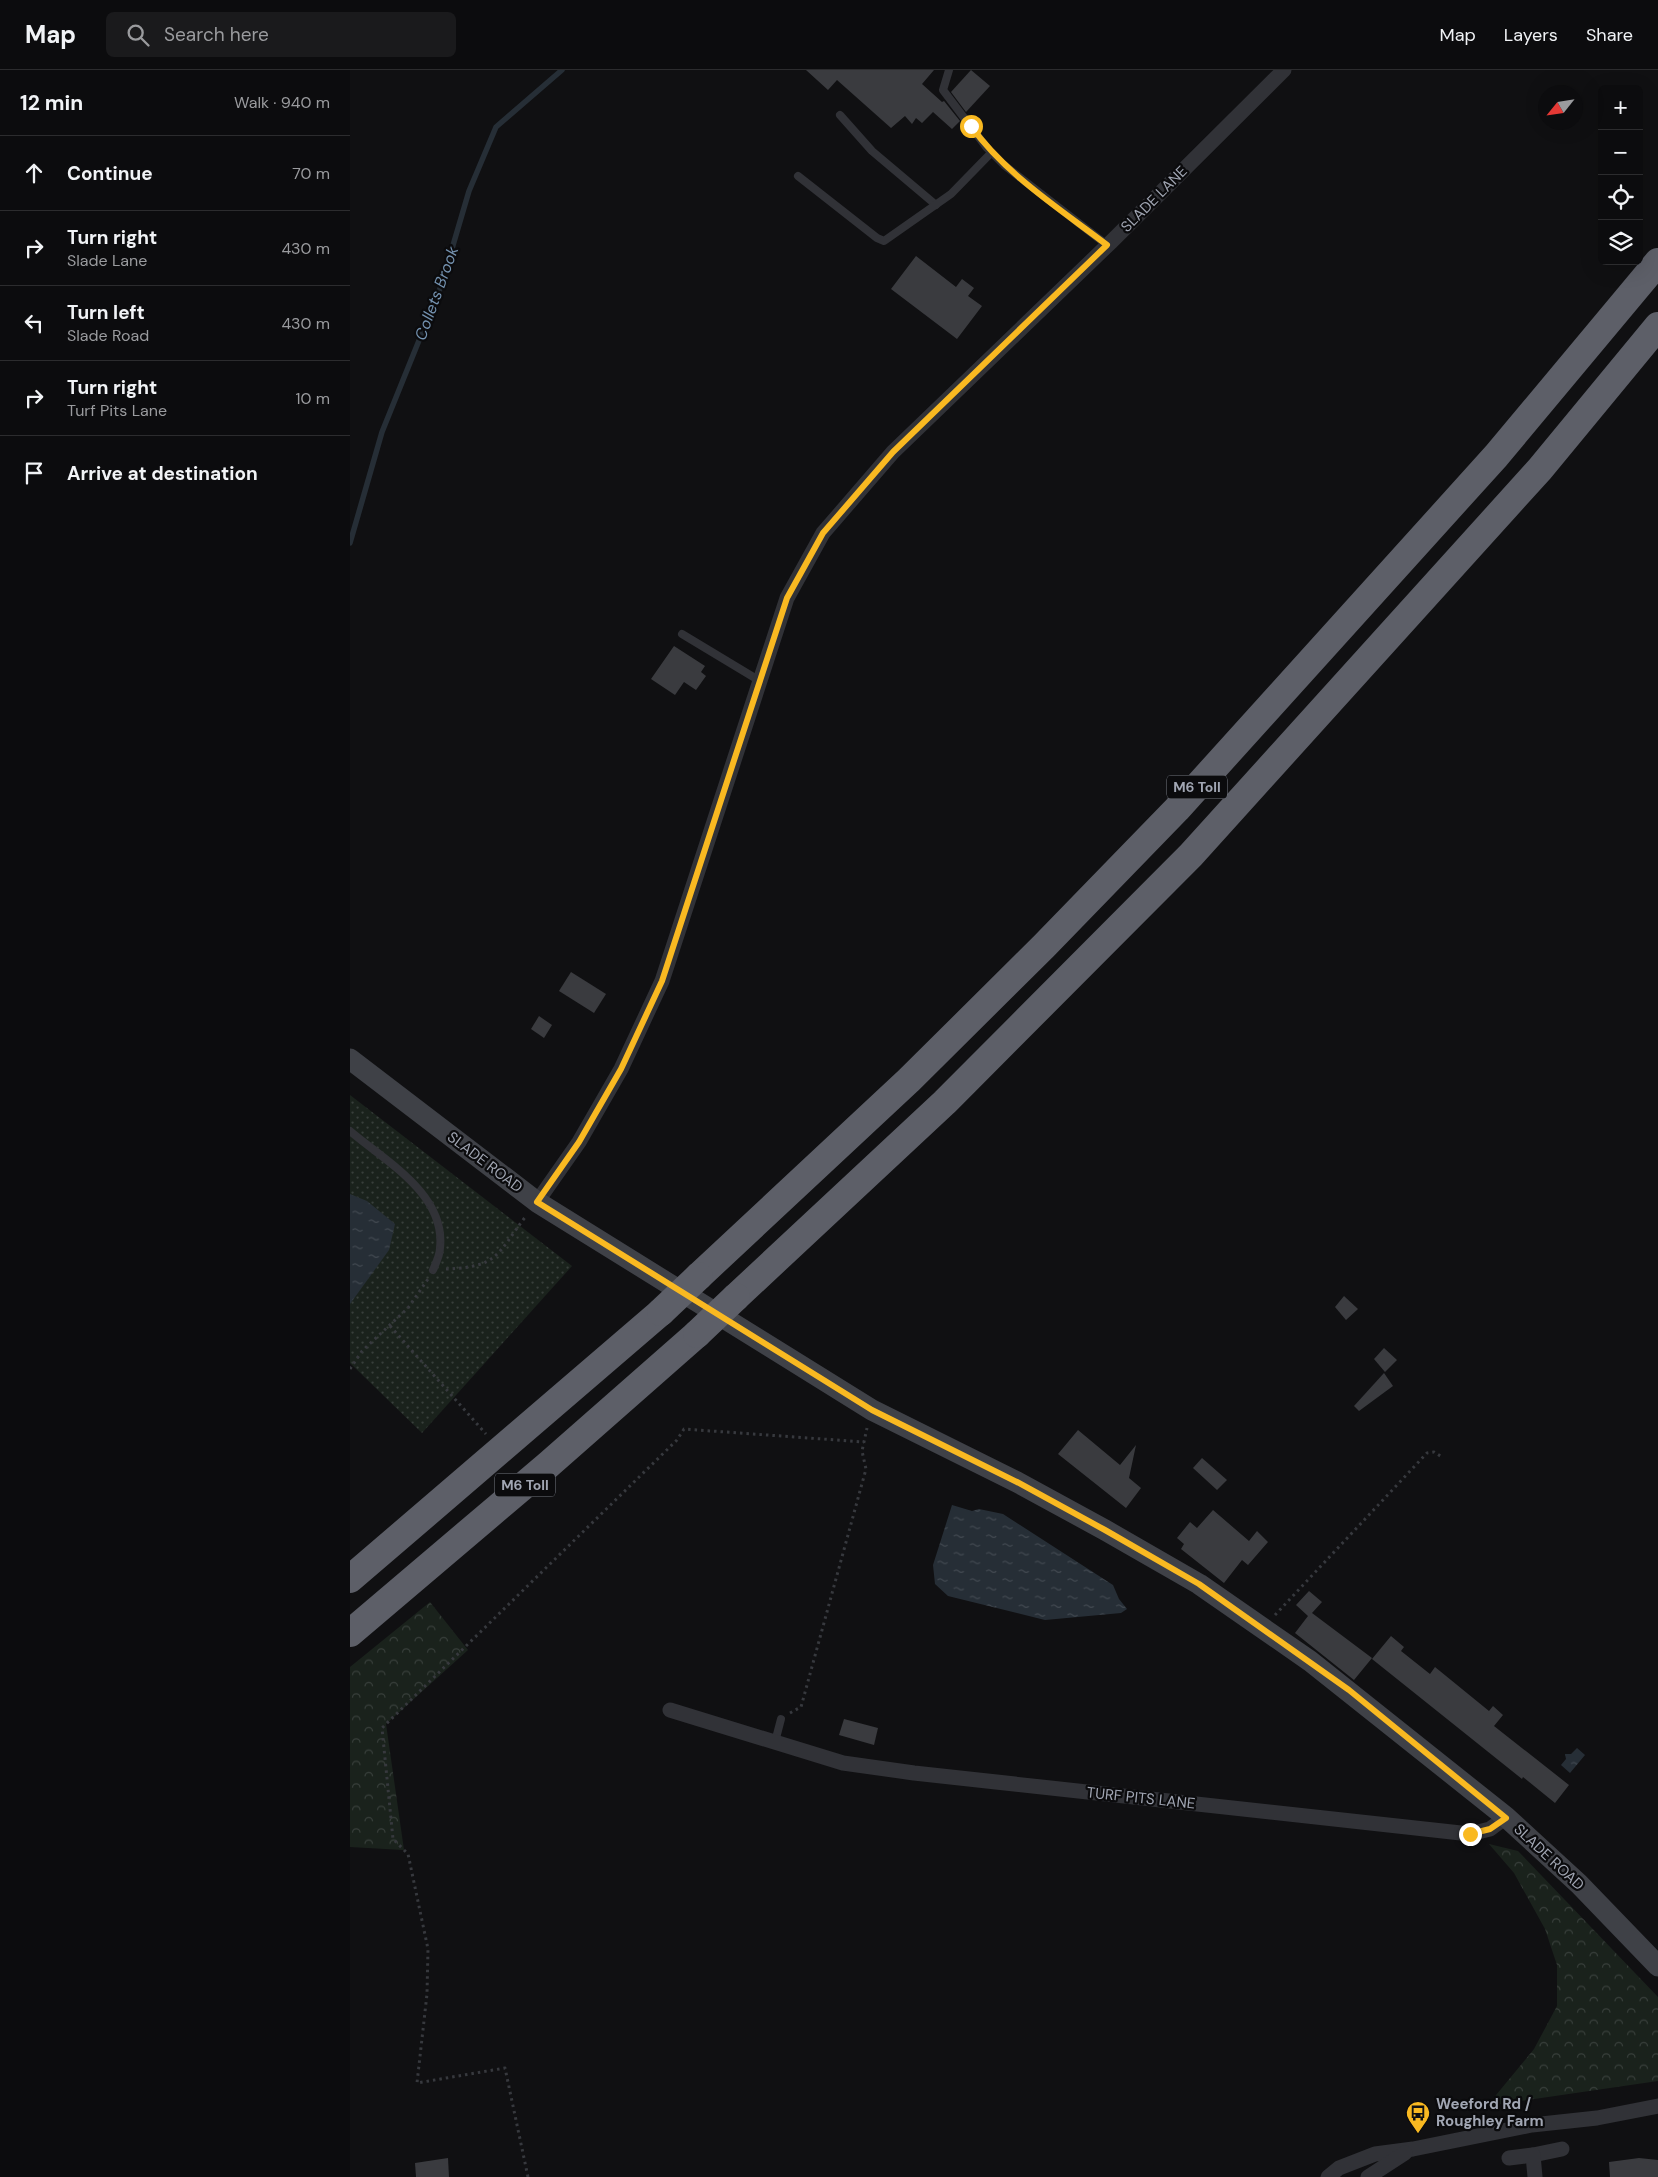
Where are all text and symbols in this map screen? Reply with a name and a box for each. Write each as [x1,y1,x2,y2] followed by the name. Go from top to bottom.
[106,12,456,57] search box
[25,19,76,50] text: Map
[124,21,152,49] icon: search
[164,22,269,47] text: Search here
[1440,23,1476,47] text: Map
[1504,23,1558,47] text: Layers
[1586,23,1633,47] text: Share
[1538,85,1583,130] north arrow
[1598,85,1643,265] map controls
[1598,85,1643,130] button: +
[20,89,83,117] text: 12 min
[234,92,330,113] text: Walk · 940 m
[960,115,983,138] route start
[1598,130,1643,175] button: −
[20,159,48,187] icon: ahead
[67,161,153,186] text: Continue
[1117,162,1191,236] street label: SLADE LANE
[292,163,330,184] text: 70 m
[1598,175,1643,220] button: locate
[1598,220,1643,265] button: layers
[67,225,157,250] text: Turn right
[20,234,48,262] icon: right
[281,238,330,259] text: 430 m
[410,242,463,343] water label: Collets Brook
[67,250,147,271] text: Slade Lane
[67,300,145,325] text: Turn left
[20,309,48,337] icon: left
[281,313,330,334] text: 430 m
[67,325,149,346] text: Slade Road
[67,375,157,400] text: Turn right
[20,384,48,412] icon: right
[296,388,330,409] text: 10 m
[67,400,167,421] text: Turf Pits Lane
[20,459,48,487] icon: arrive
[67,461,258,486] text: Arrive at destination
[1167,776,1227,799] road number: M6 Toll
[443,1127,527,1197] street label: SLADE ROAD
[495,1474,555,1496] road number: M6 Toll
[1086,1782,1196,1814] street label: TURF PITS LANE
[1509,1819,1589,1895] street label: SLADE ROAD
[1459,1823,1482,1846] route end
[1436,2094,1544,2131] place label: Weeford Rd / Roughley Farm
[1405,2100,1431,2134] bus stop icon: Weeford Rd / Roughley Farm

